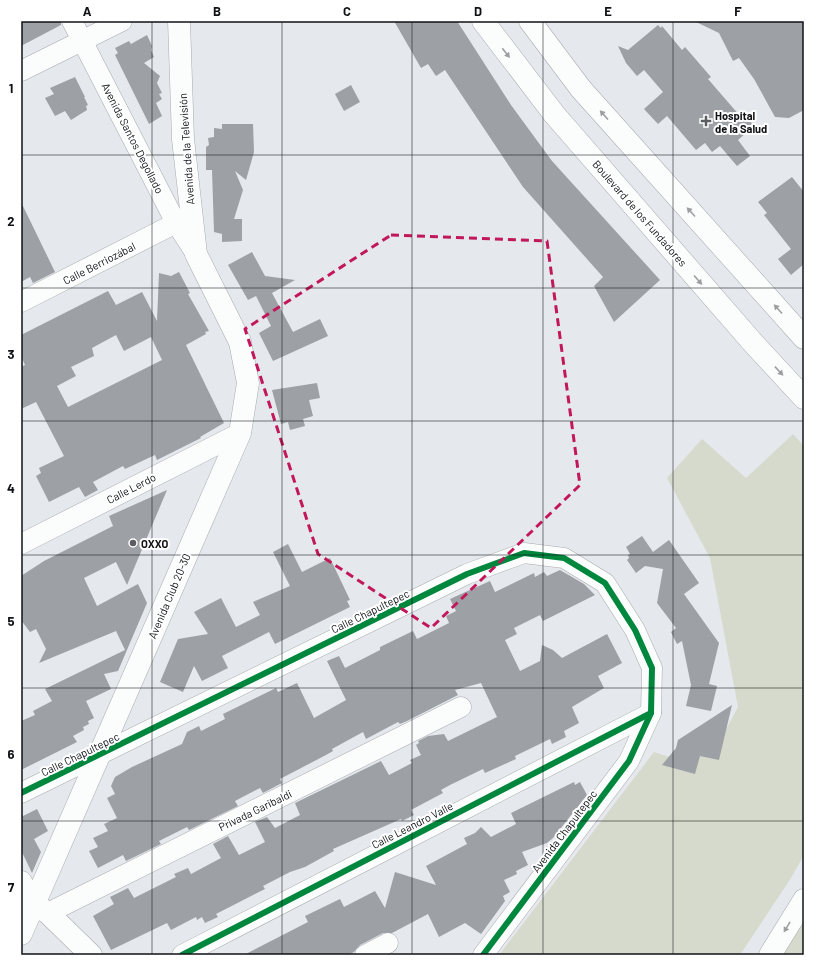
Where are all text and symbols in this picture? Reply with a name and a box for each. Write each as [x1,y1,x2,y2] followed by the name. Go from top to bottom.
[83,3,92,19] text: A
[213,3,221,19] text: B
[343,3,351,19] text: C
[474,3,482,19] text: D
[604,3,612,19] text: E
[734,3,742,19] text: F
[502,47,510,58] one-way arrow
[9,80,13,96] text: 1
[99,81,167,195] street label: Avenida Santos Degollado
[176,93,196,205] street label: Avenida de la Televisión
[715,109,767,135] place label: Hospital de la Salud
[600,110,609,120] one-way arrow
[700,115,712,127] marker: Hospital de la Salud
[590,157,690,269] street label: Boulevard de los Fundadores
[686,207,696,217] one-way arrow
[7,213,15,229] text: 2
[61,239,137,287] street label: Calle Berriozábal
[694,275,703,286] one-way arrow
[774,304,783,313] one-way arrow
[7,346,15,362] text: 3
[774,366,784,376] one-way arrow
[104,470,158,506] street label: Calle Lerdo
[7,480,15,496] text: 4
[141,537,168,550] place label: OXXO
[128,538,138,548] marker: OXXO
[145,551,193,641] street label: Avenida Club 20-30
[329,586,411,636] street label: Calle Chapultepec
[7,613,15,629] text: 5
[39,729,121,779] street label: Calle Chapultepec
[8,746,15,762] text: 6
[216,787,294,833] street label: Privada Garibaldi
[529,787,599,875] street label: Avenida Chapultepec
[369,799,455,851] street label: Calle Leandro Valle
[8,879,15,895] text: 7
[783,922,791,932] one-way arrow

